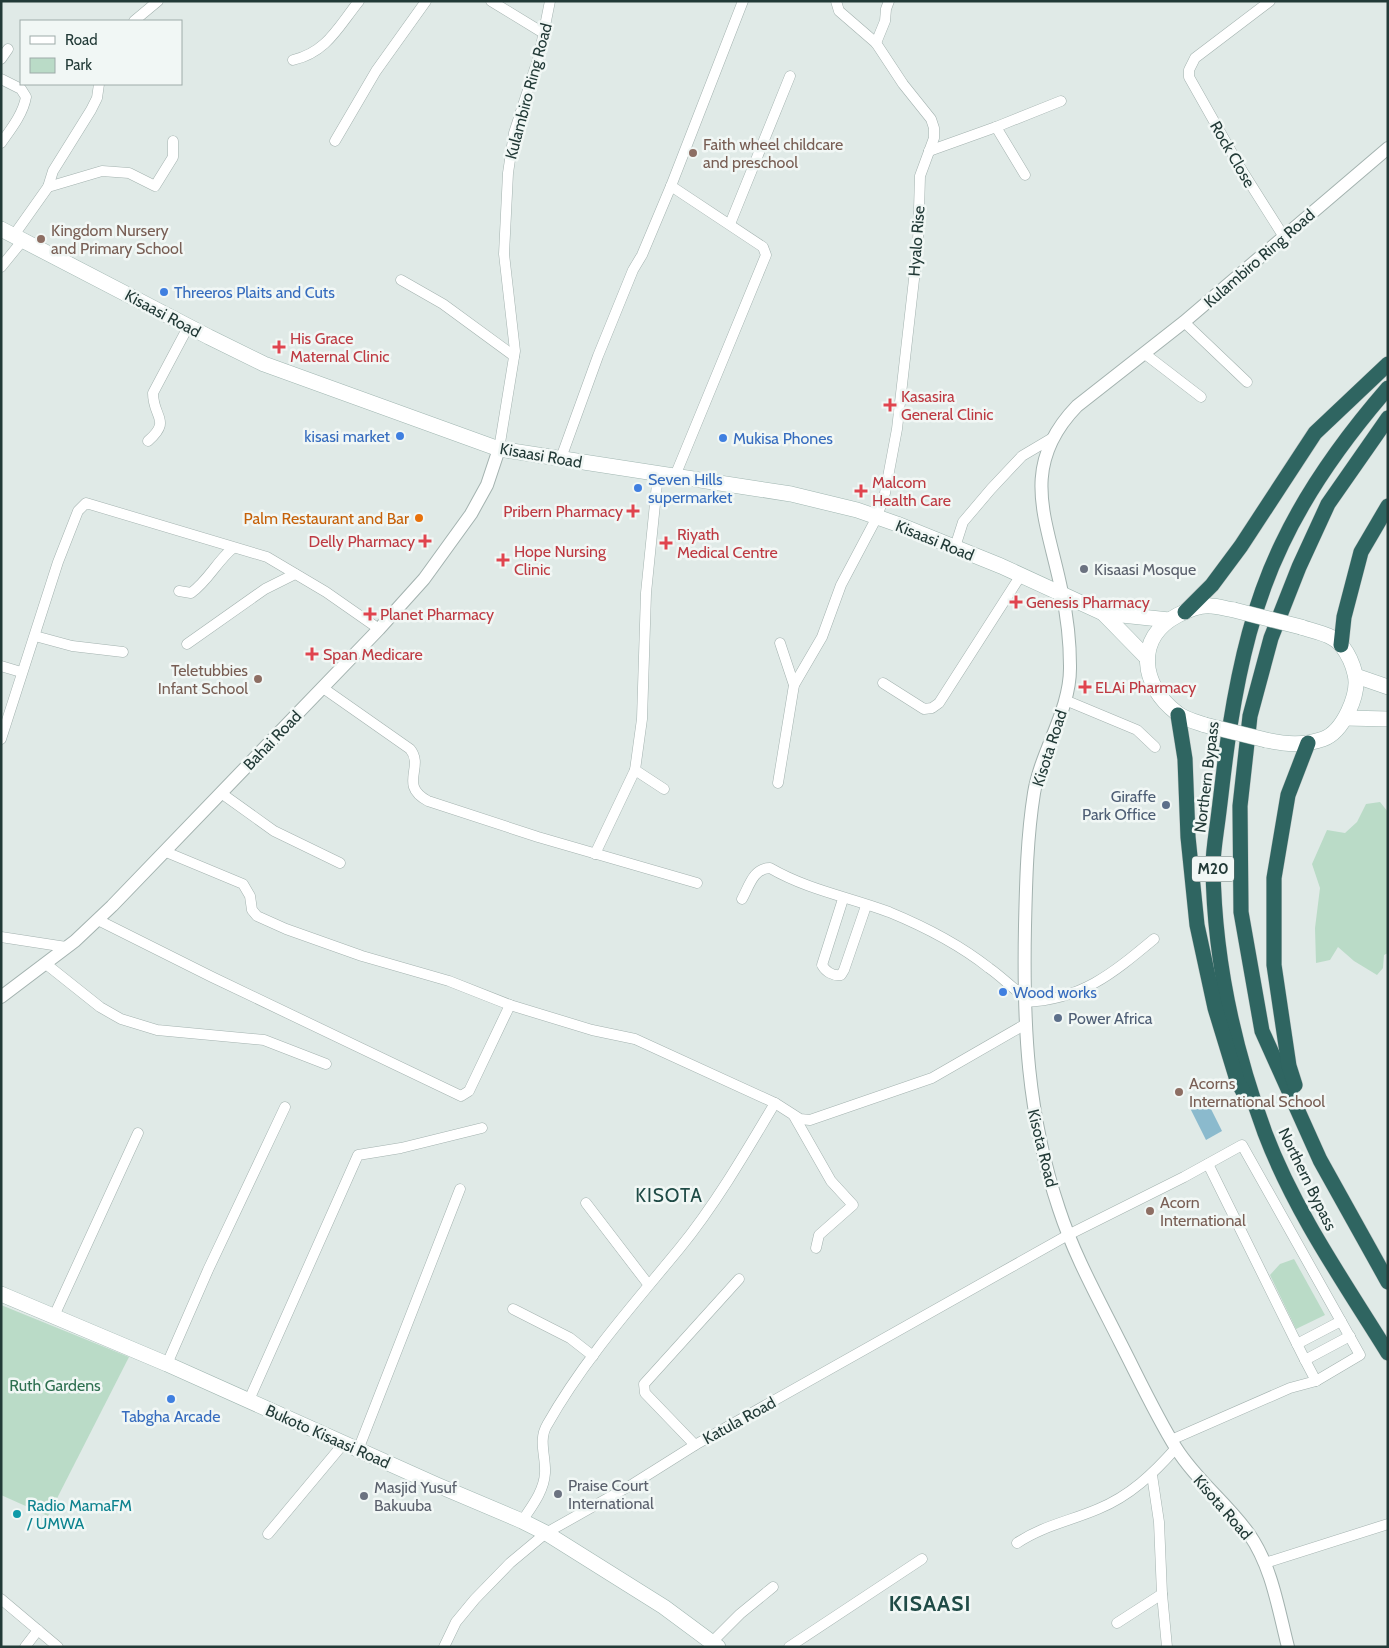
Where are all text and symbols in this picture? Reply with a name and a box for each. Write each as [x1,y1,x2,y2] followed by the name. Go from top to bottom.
[20,20,182,85] legend
[501,21,556,161] street label: Kulambiro Ring Road
[65,31,98,49] text: Road
[65,56,92,74] text: Park
[1206,118,1259,191] street label: Rock Close
[703,135,843,172] place label: Faith wheel childcare and preschool
[687,147,699,159] marker: Faith wheel childcare and preschool
[905,205,928,277] street label: Hyalo Rise
[1200,205,1318,312] street label: Kulambiro Ring Road
[51,221,183,258] place label: Kingdom Nursery and Primary School
[35,233,47,245] marker: Kingdom Nursery and Primary School
[174,283,335,302] place label: Threeros Plaits and Cuts
[122,286,204,341] street label: Kisaasi Road
[158,286,170,298] marker: Threeros Plaits and Cuts
[290,329,390,366] place label: His Grace Maternal Clinic
[272,340,286,354] marker: His Grace Maternal Clinic
[901,387,994,424] place label: Kasasira General Clinic
[883,398,897,412] marker: Kasasira General Clinic
[304,427,391,446] place label: kisasi market
[733,429,833,448] place label: Mukisa Phones
[394,430,406,442] marker: kisasi market
[717,432,729,444] marker: Mukisa Phones
[498,439,584,472] street label: Kisaasi Road
[648,470,733,507] place label: Seven Hills supermarket
[872,473,951,510] place label: Malcom Health Care
[632,482,644,494] marker: Seven Hills supermarket
[854,484,868,498] marker: Malcom Health Care
[503,502,623,521] place label: Pribern Pharmacy
[627,505,639,517] marker: Pribern Pharmacy
[244,509,410,528] place label: Palm Restaurant and Bar
[413,512,425,524] marker: Palm Restaurant and Bar
[893,516,977,565] street label: Kisaasi Road
[677,525,778,562] place label: Riyath Medical Centre
[309,532,415,551] place label: Delly Pharmacy
[419,535,431,547] marker: Delly Pharmacy
[659,536,673,550] marker: Riyath Medical Centre
[514,542,607,579] place label: Hope Nursing Clinic
[496,553,510,567] marker: Hope Nursing Clinic
[1094,560,1196,579] place label: Kisaasi Mosque
[1078,563,1090,575] marker: Kisaasi Mosque
[1026,593,1150,612] place label: Genesis Pharmacy
[1010,596,1022,608] marker: Genesis Pharmacy
[380,605,494,624] place label: Planet Pharmacy
[364,608,376,620] marker: Planet Pharmacy
[323,645,423,664] place label: Span Medicare
[305,647,319,661] marker: Span Medicare
[158,661,248,698] place label: Teletubbies Infant School
[252,673,264,685] marker: Teletubbies Infant School
[1095,678,1196,697] place label: ELAi Pharmacy
[1079,681,1091,693] marker: ELAi Pharmacy
[239,707,305,774] street label: Bahai Road
[1028,707,1071,789] street label: Kisota Road
[1190,720,1223,834] street label: Northern Bypass
[1082,787,1156,824] place label: Giraffe Park Office
[1160,799,1172,811] marker: Giraffe Park Office
[1192,856,1234,882] road number: M20
[1013,983,1097,1002] place label: Wood works
[997,986,1009,998] marker: Wood works
[1068,1009,1153,1028] place label: Power Africa
[1052,1012,1064,1024] marker: Power Africa
[1189,1074,1325,1111] place label: Acorns International School
[1173,1086,1185,1098] marker: Acorns International School
[1024,1107,1061,1189] street label: Kisota Road
[1274,1125,1341,1234] street label: Northern Bypass
[635,1184,703,1207] district label: KISOTA
[1160,1193,1246,1230] place label: Acorn International
[1144,1205,1156,1217] marker: Acorn International
[9,1376,101,1395] park label: Ruth Gardens
[165,1393,177,1405] marker: Tabgha Arcade
[700,1393,779,1448] street label: Katula Road
[263,1400,393,1472] street label: Bukoto Kisaasi Road
[122,1407,220,1426] place label: Tabgha Arcade
[1189,1471,1256,1544] street label: Kisota Road
[568,1476,654,1513] place label: Praise Court International
[374,1478,458,1515] place label: Masjid Yusuf Bakuuba
[552,1488,564,1500] marker: Praise Court International
[358,1490,370,1502] marker: Masjid Yusuf Bakuuba
[26,1496,132,1533] place label: Radio MamaFM / UMWA
[11,1508,23,1520] marker: Radio MamaFM / UMWA
[889,1591,971,1616] district label: KISAASI

